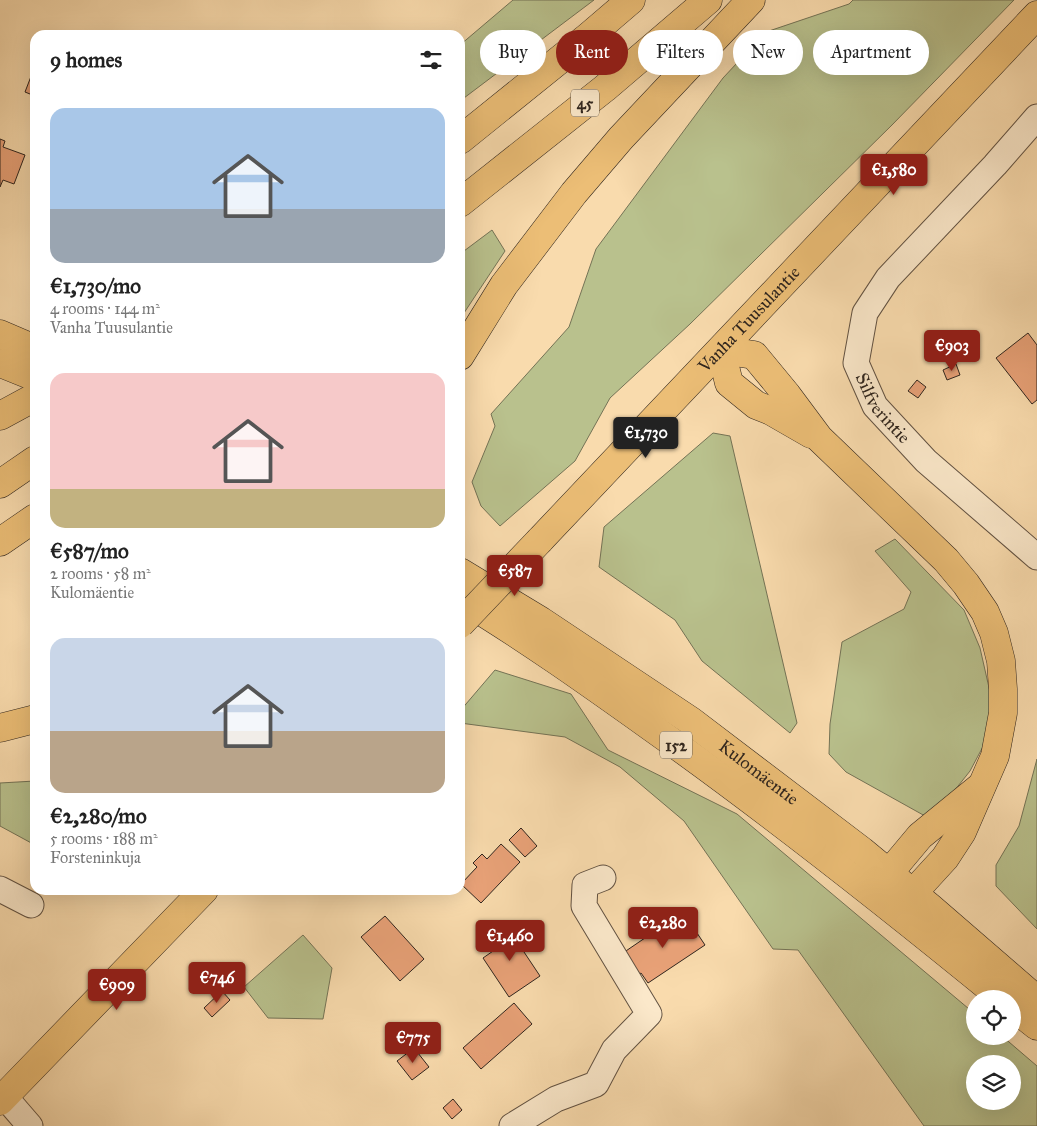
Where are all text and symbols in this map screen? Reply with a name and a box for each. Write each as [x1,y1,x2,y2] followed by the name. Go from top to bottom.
[480,30,546,75] chip: Buy
[556,30,628,75] chip: Rent
[638,30,723,75] chip: Filters
[733,30,803,75] chip: New
[813,30,929,75] chip: Apartment
[417,46,445,74] icon: filters
[50,47,122,73] text: 9 homes
[571,90,599,116] road number: 45
[203,141,293,231] icon: home
[853,154,935,196] pin: €1,580
[871,160,917,179] text: €1,580
[693,261,805,378] street label: Vanha Tuusulantie
[50,273,141,299] text: €1,730/mo
[50,299,160,318] text: 4 rooms · 144 m²
[50,318,173,337] text: Vanha Tuusulantie
[922,330,982,372] pin: €903
[935,336,969,355] text: €903
[851,369,915,448] street label: Silfverintie
[203,406,293,496] icon: home
[605,416,687,459] pin: €1,730
[624,423,668,442] text: €1,730
[50,538,129,564] text: €587/mo
[485,554,545,597] pin: €587
[498,561,532,580] text: €587
[50,564,151,583] text: 2 rooms · 58 m²
[50,583,134,602] text: Kulomäentie
[203,671,293,761] icon: home
[660,732,692,758] road number: 152
[714,735,803,810] street label: Kulomäentie
[50,803,147,829] text: €2,280/mo
[50,829,158,848] text: 5 rooms · 188 m²
[50,848,141,867] text: Forsteninkuja
[622,906,704,949] pin: €2,280
[639,913,687,932] text: €2,280
[469,920,551,962] pin: €1,460
[487,926,533,945] text: €1,460
[187,962,247,1004] pin: €746
[87,968,147,1011] pin: €909
[200,968,234,987] text: €746
[99,975,135,994] text: €909
[966,990,1021,1110] map controls
[966,990,1021,1045] button: locate
[383,1022,443,1064] pin: €775
[396,1028,430,1047] text: €775
[966,1055,1021,1110] button: layers

